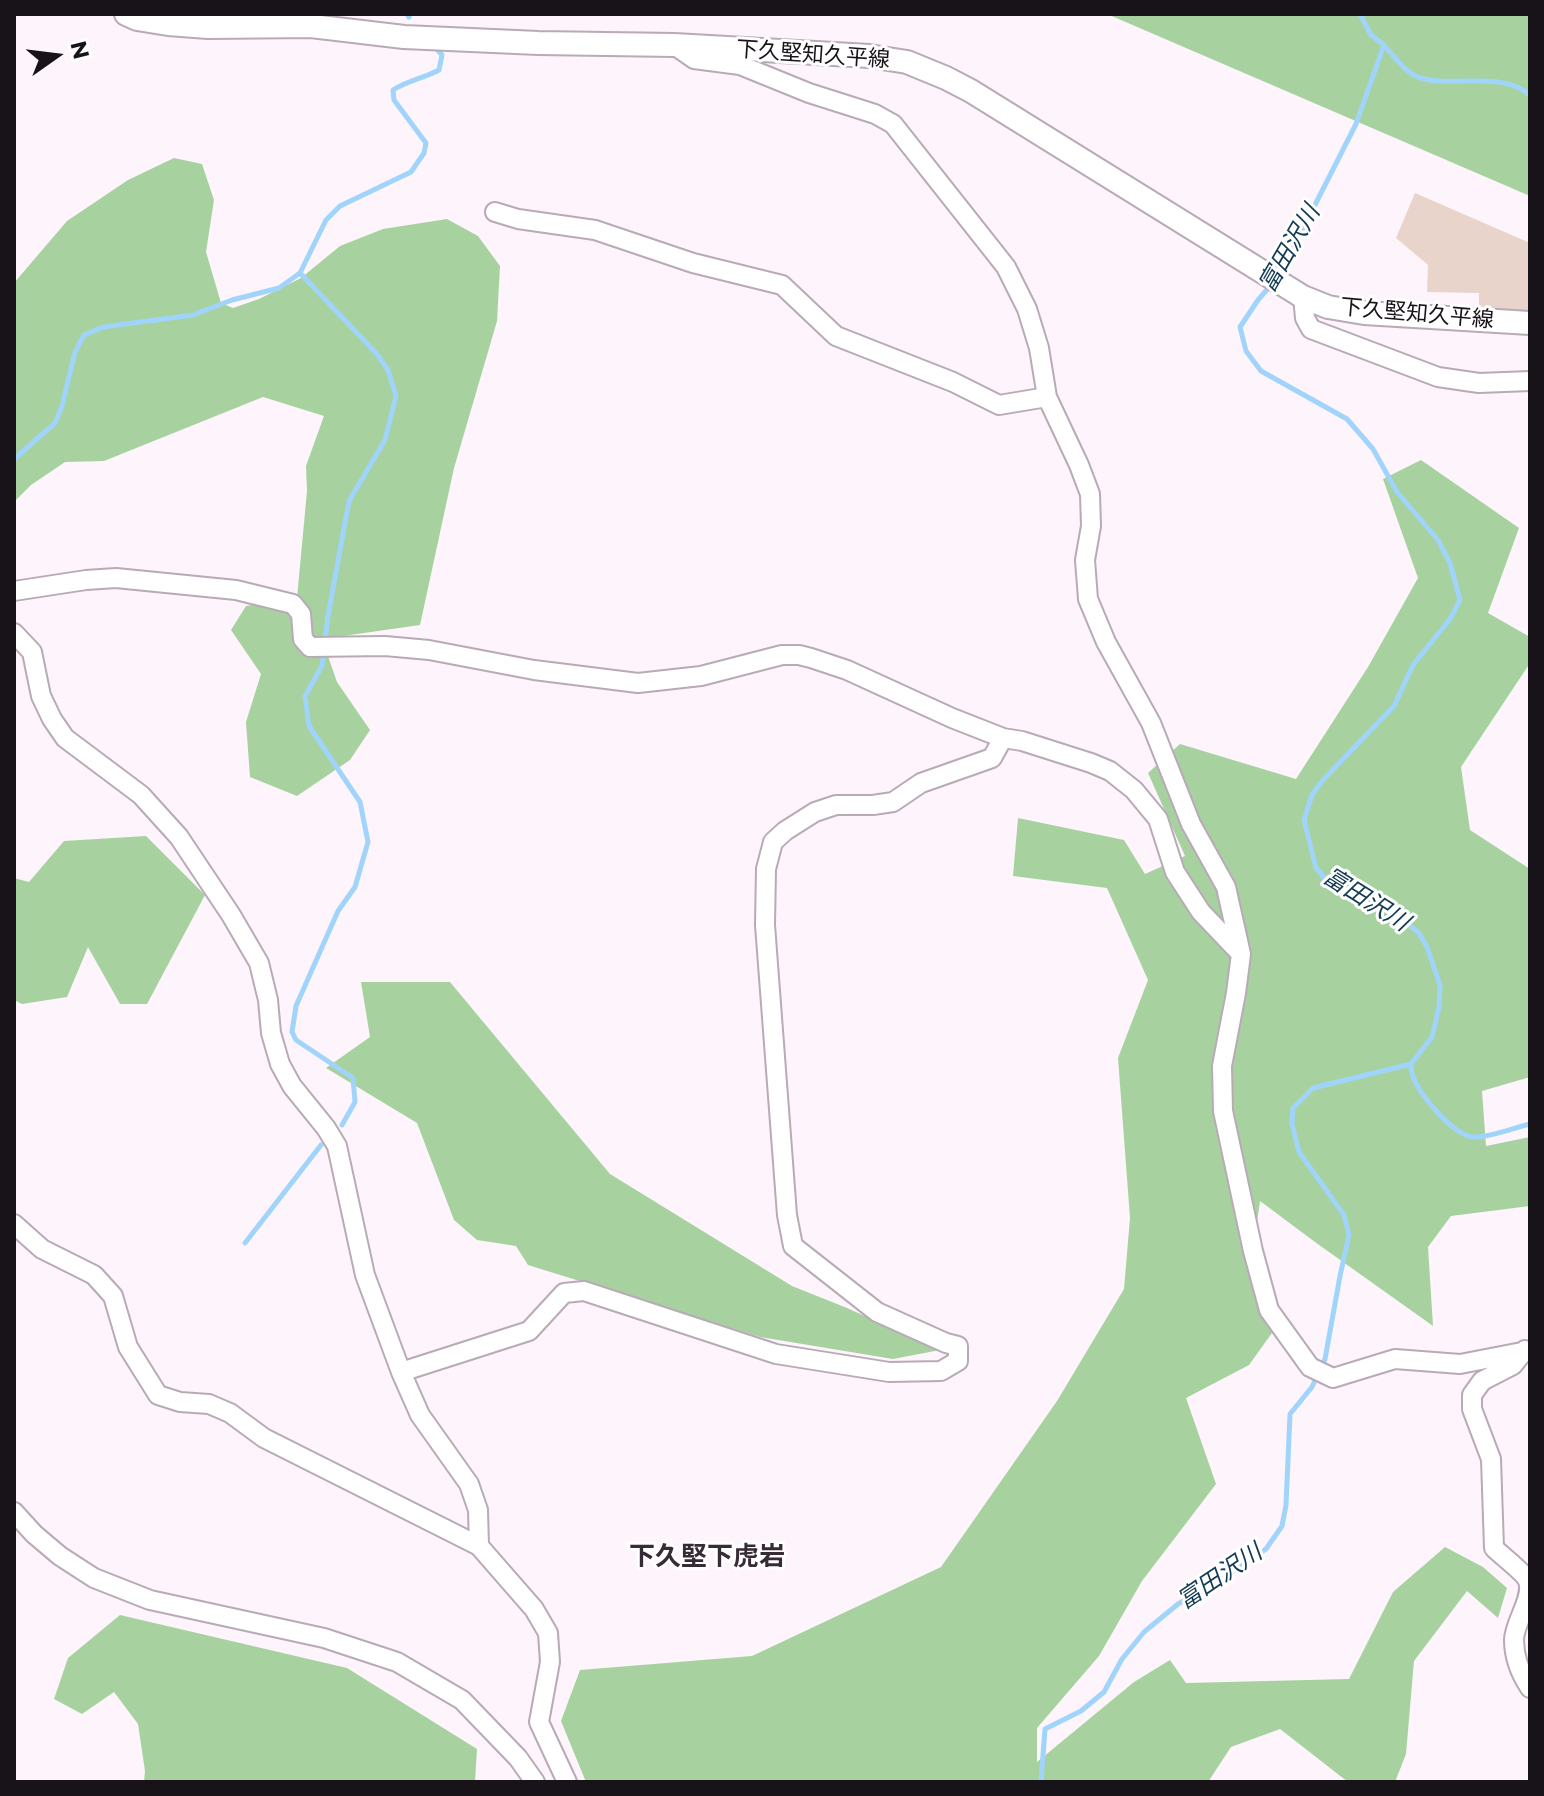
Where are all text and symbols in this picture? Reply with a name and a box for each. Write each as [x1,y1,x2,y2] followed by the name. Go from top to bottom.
[16,16,96,96] north arrow
[735,36,891,74] street label: 下久堅知久平線
[65,38,95,62] text: N
[1254,200,1326,298] water label: 富田沢川
[1339,294,1495,334] street label: 下久堅知久平線
[1318,862,1414,938] water label: 富田沢川
[1172,1538,1268,1616] water label: 富田沢川
[629,1541,785,1573] district label: 下久堅下虎岩

